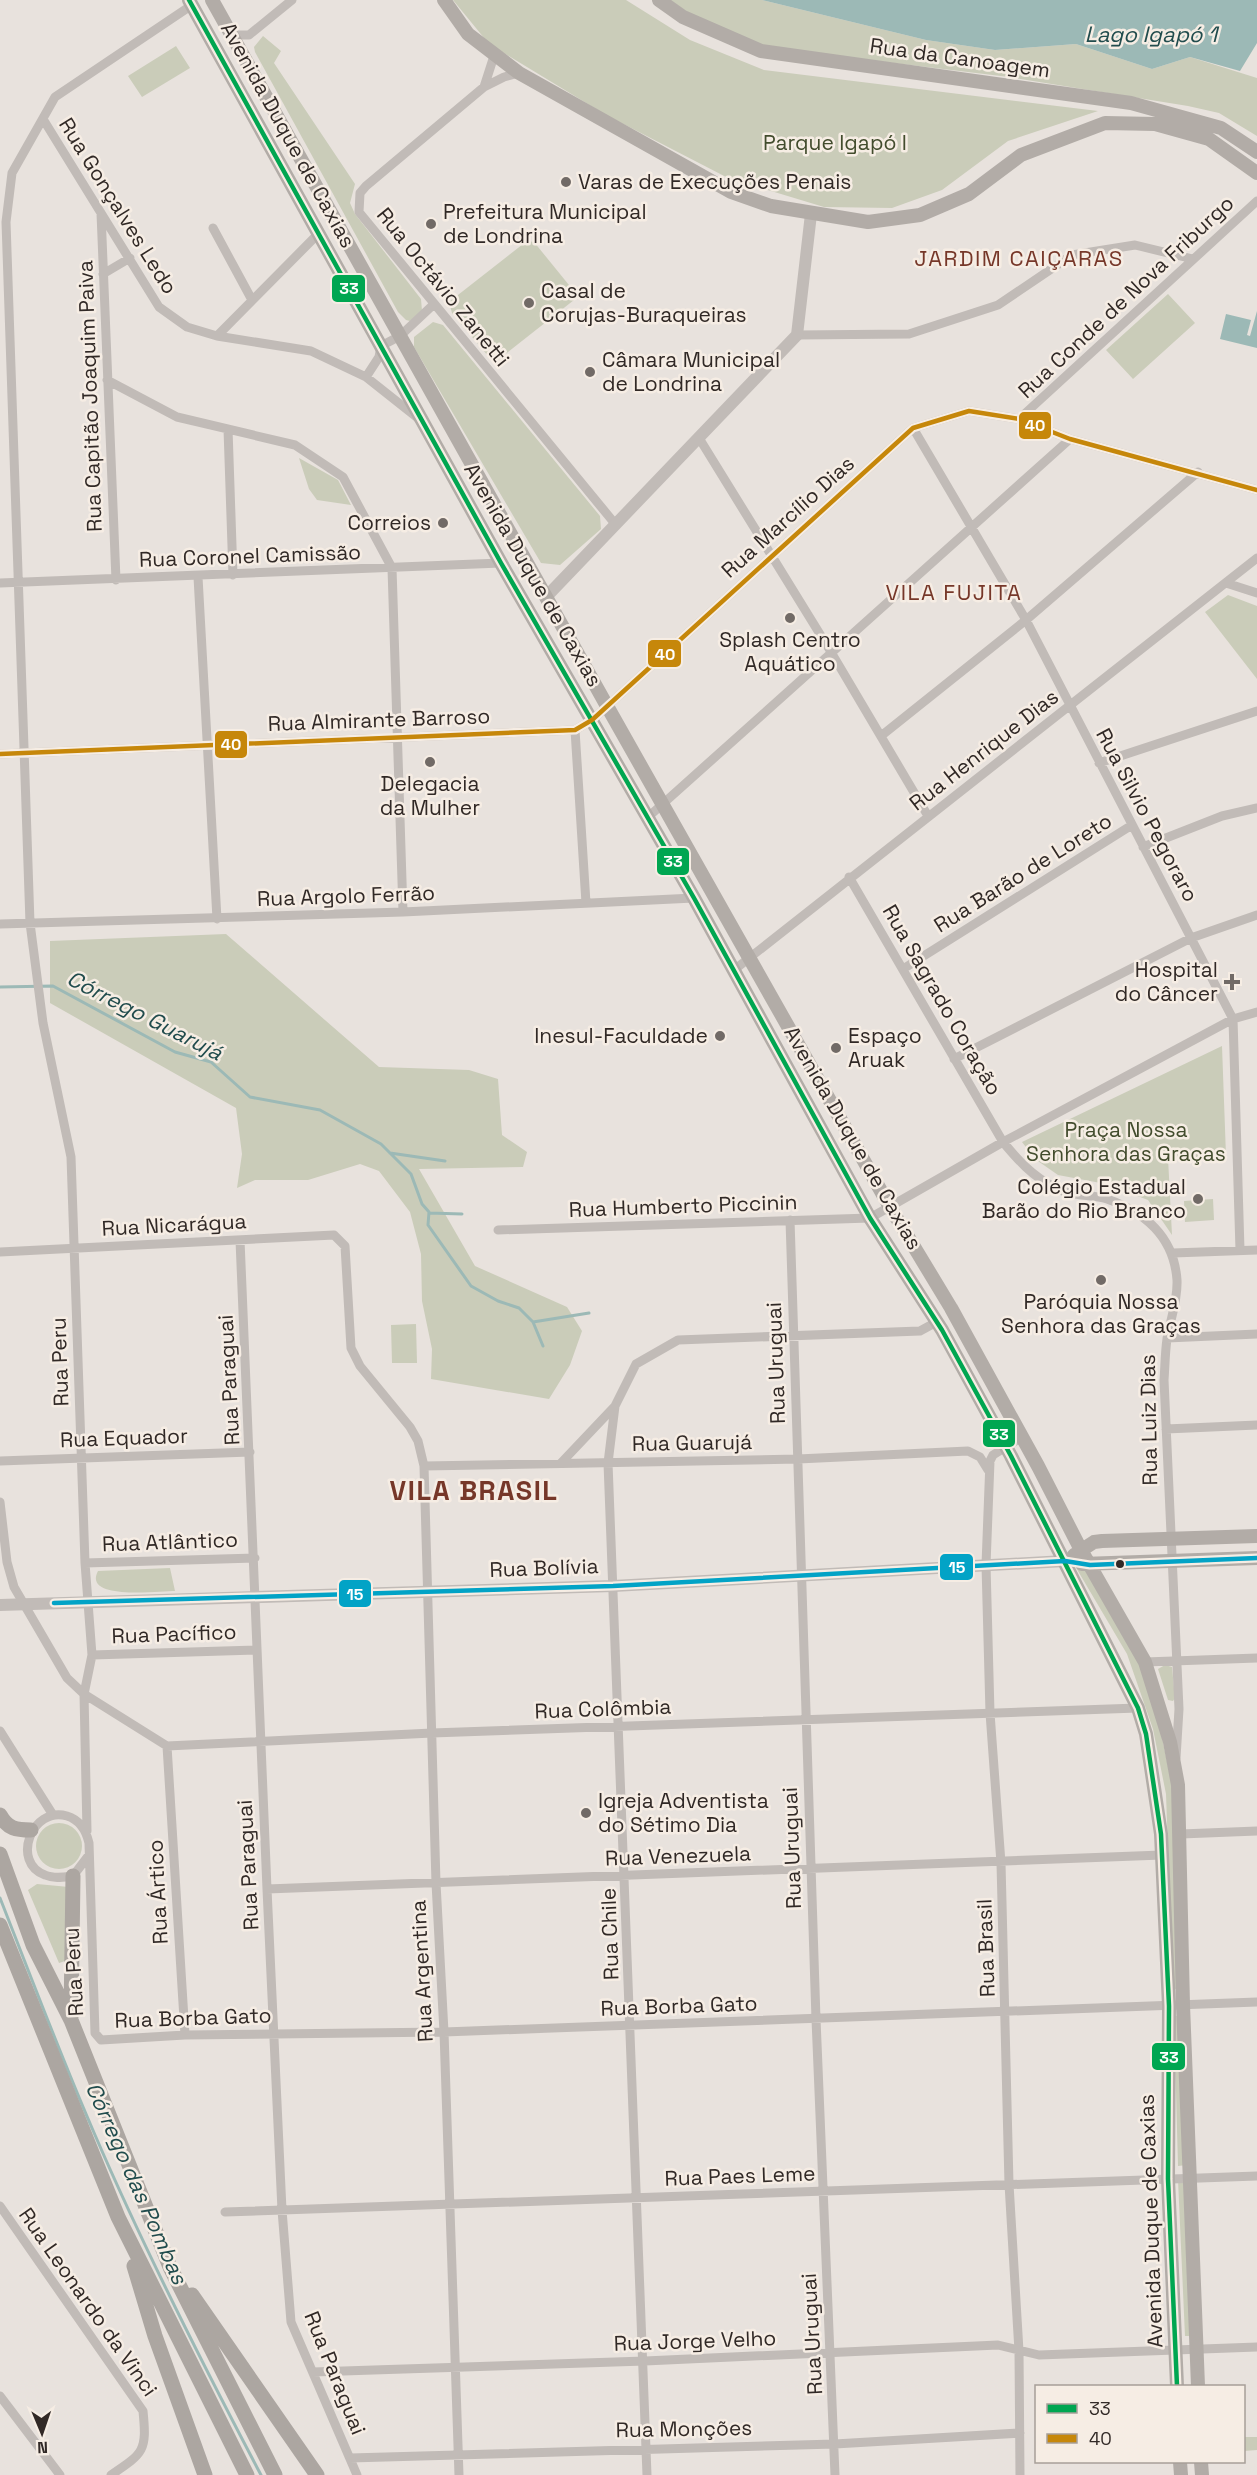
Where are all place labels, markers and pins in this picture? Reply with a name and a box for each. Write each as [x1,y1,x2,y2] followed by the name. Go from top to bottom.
[578,168,851,195] place label: Varas de Execuções Penais
[559,175,573,189] marker: Varas de Execuções Penais
[443,198,647,249] place label: Prefeitura Municipal de Londrina
[424,217,438,231] marker: Prefeitura Municipal de Londrina
[541,277,747,328] place label: Casal de Corujas-Buraqueiras
[522,296,536,310] marker: Casal de Corujas-Buraqueiras
[602,346,780,397] place label: Câmara Municipal de Londrina
[583,365,597,379] marker: Câmara Municipal de Londrina
[347,509,431,536] place label: Correios
[436,516,450,530] marker: Correios
[783,611,797,625] marker: Splash Centro Aquático
[719,626,861,677] place label: Splash Centro Aquático
[423,755,437,769] marker: Delegacia da Mulher
[380,770,480,821] place label: Delegacia da Mulher
[1115,956,1218,1007] place label: Hospital do Câncer
[1223,973,1241,991] marker: Hospital do Câncer
[534,1022,708,1049] place label: Inesul-Faculdade
[848,1022,922,1073] place label: Espaço Aruak
[713,1029,727,1043] marker: Inesul-Faculdade
[829,1041,843,1055] marker: Espaço Aruak
[982,1173,1186,1224] place label: Colégio Estadual Barão do Rio Branco
[1191,1192,1205,1206] marker: Colégio Estadual Barão do Rio Branco
[1094,1273,1108,1287] marker: Paróquia Nossa Senhora das Graças
[1001,1288,1201,1339] place label: Paróquia Nossa Senhora das Graças
[1114,1558,1126,1570] unlabelled marker
[598,1787,769,1838] place label: Igreja Adventista do Sétimo Dia
[579,1806,593,1820] marker: Igreja Adventista do Sétimo Dia

